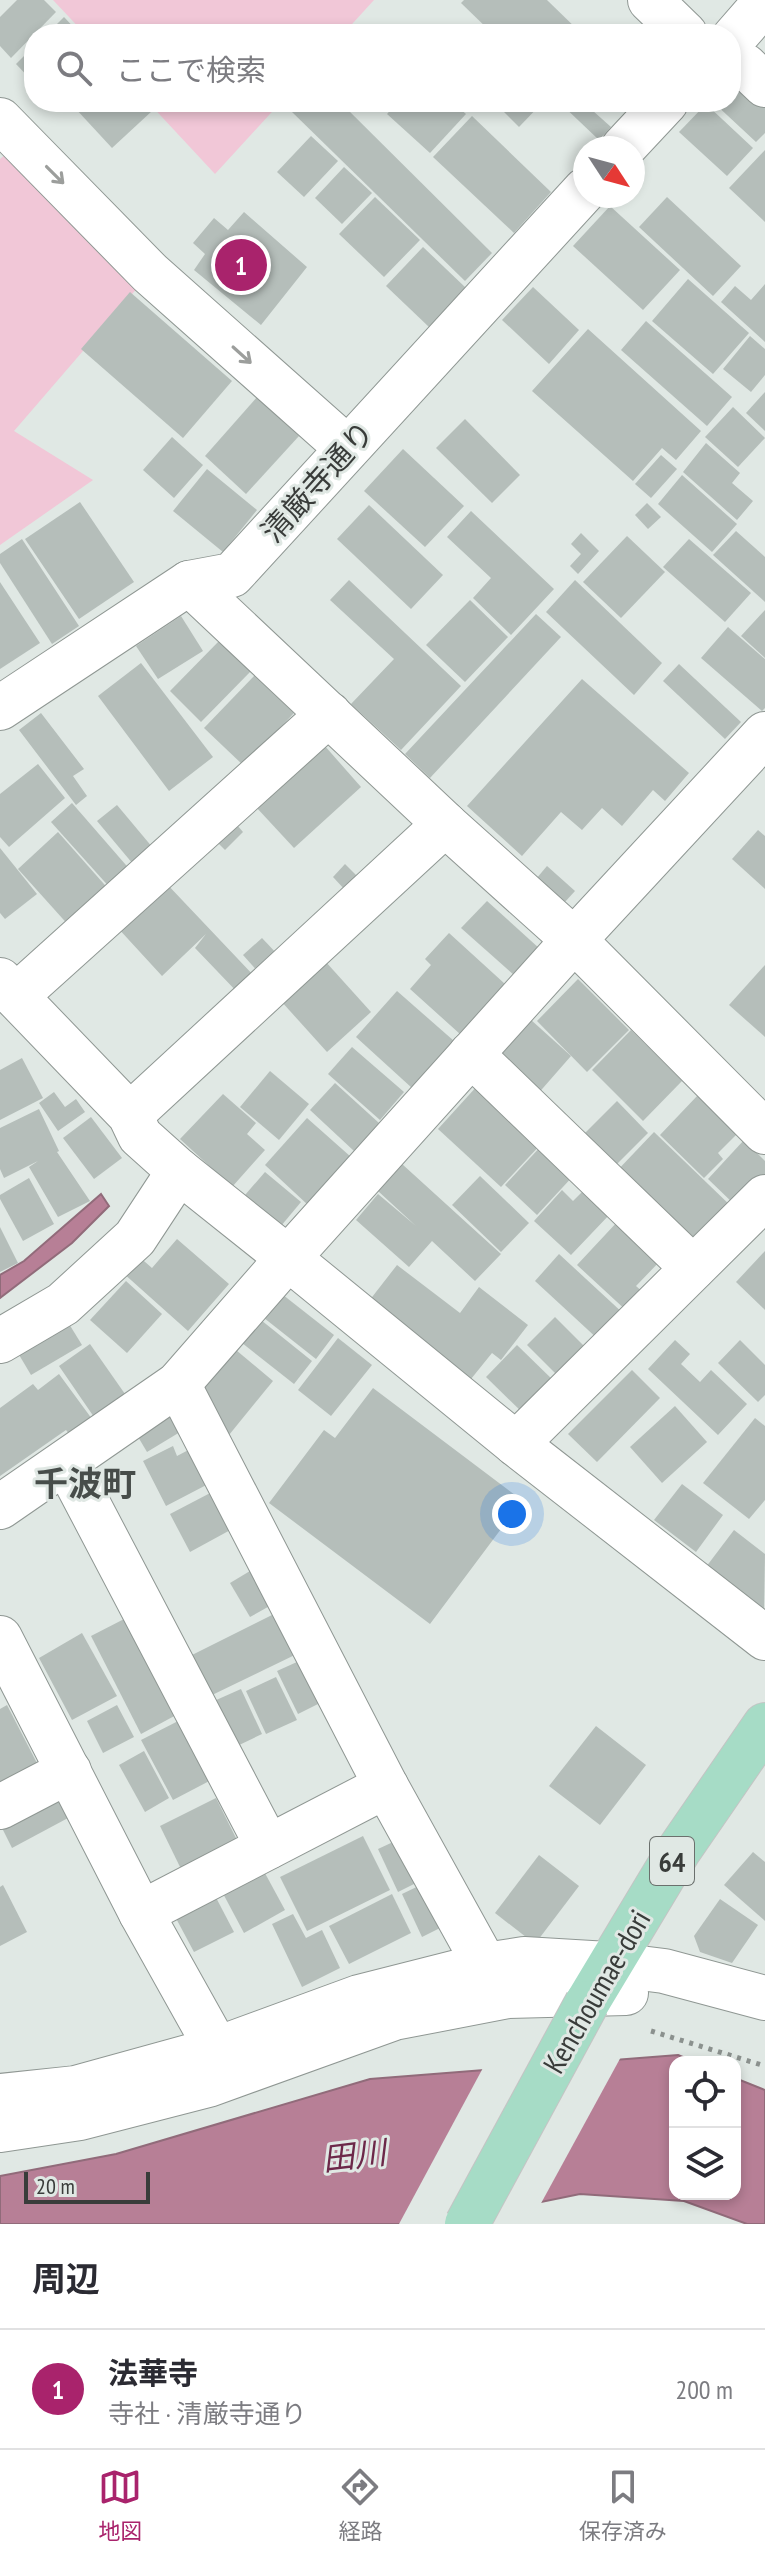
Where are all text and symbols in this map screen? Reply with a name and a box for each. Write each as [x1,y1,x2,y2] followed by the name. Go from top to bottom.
[24,24,741,112] search box
[52,46,96,90] icon: search
[116,50,266,89] text: ここで検索
[573,136,645,208] north arrow
[45,165,64,184] one-way arrow
[215,235,267,295] pin: 1
[232,346,252,364] one-way arrow
[252,412,382,550] street label: 清厳寺通り
[34,1461,136,1505] district label: 千波町
[492,1494,532,1534] your location
[650,1837,694,1885] road number: 64
[534,1902,658,2080] street label: Kenchoumae-dori
[669,2056,741,2200] map controls
[669,2056,741,2128] button: locate
[669,2128,741,2200] button: layers
[320,2130,391,2180] water label: 田川
[24,2168,150,2204] scale bar
[36,2172,75,2200] text: 20 m
[32,2256,100,2300] text: 周辺
[108,2353,198,2392] text: 法華寺
[52,2373,64,2406] text: 1
[675,2373,733,2406] text: 200 m
[108,2397,307,2430] text: 寺社 · 清厳寺通り
[98,2465,142,2545] tab: 地図
[338,2465,383,2545] tab: 経路
[579,2465,667,2545] tab: 保存済み

